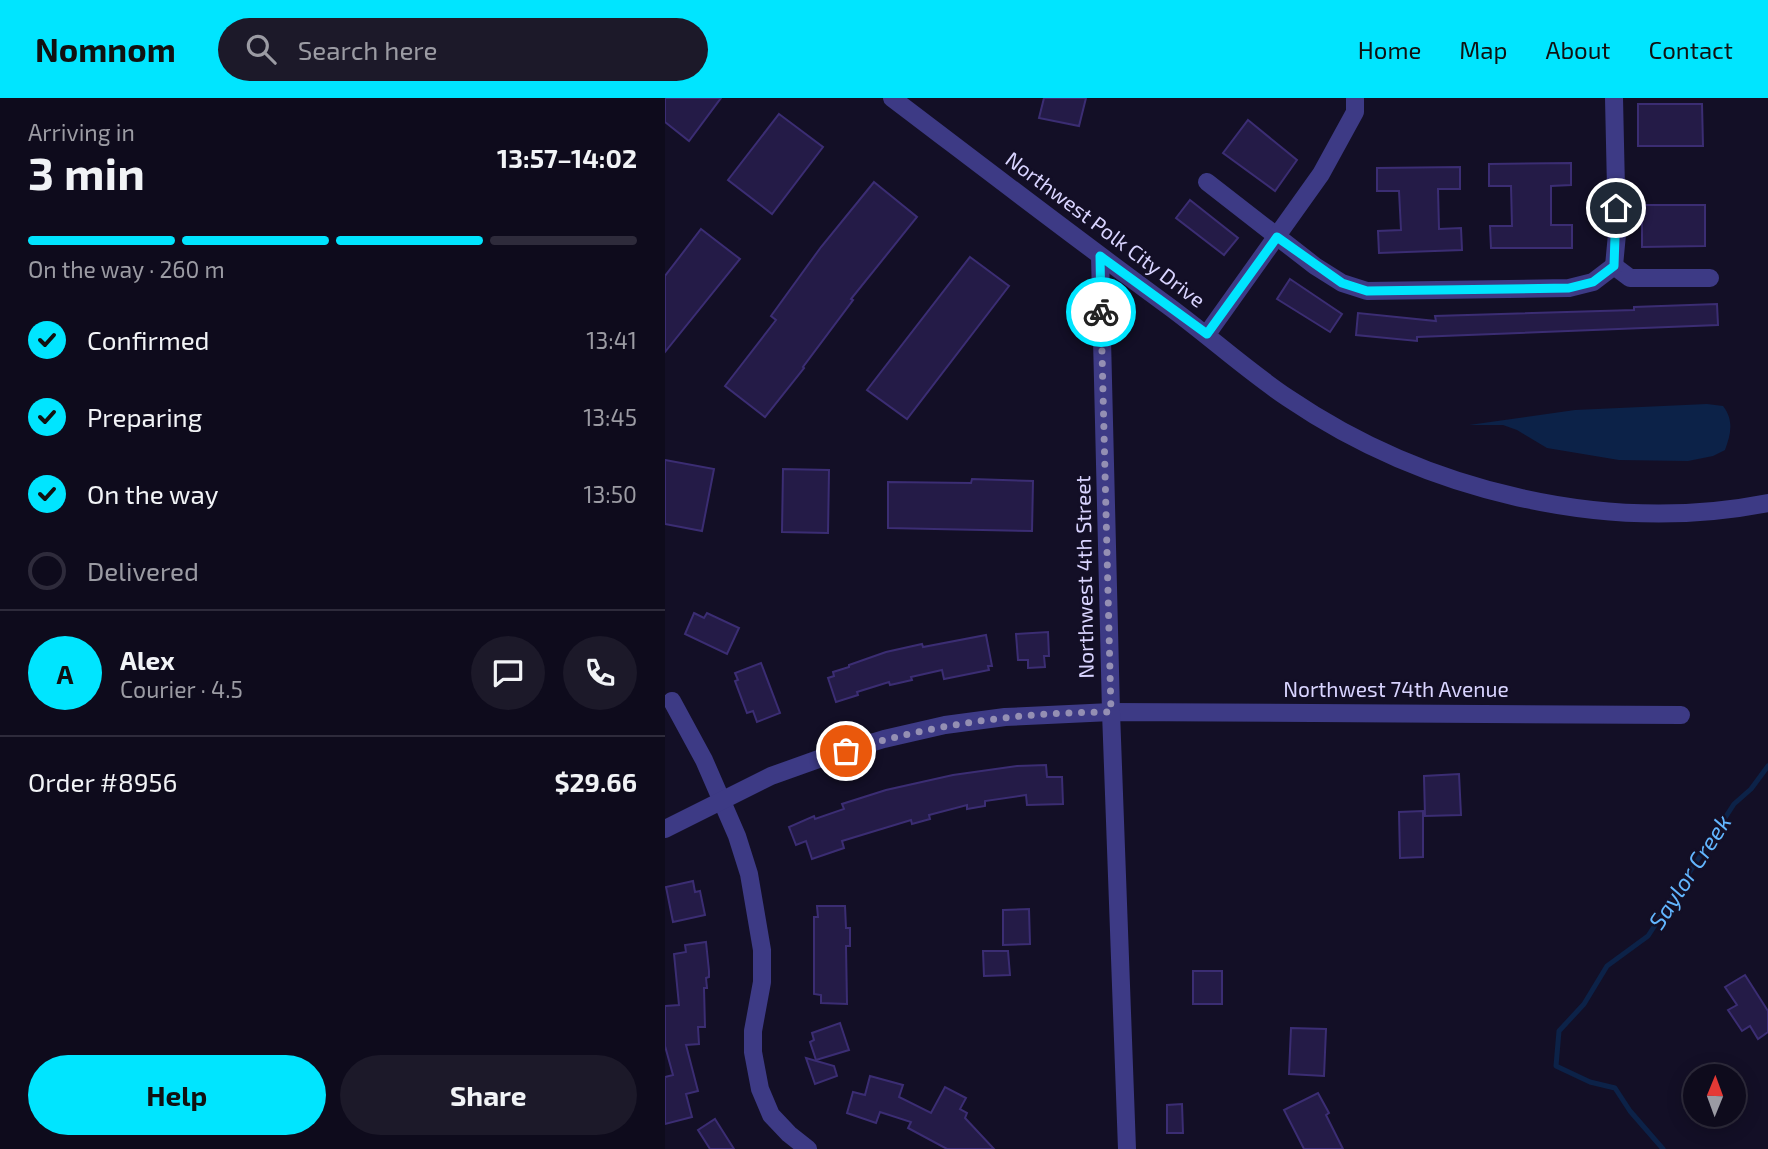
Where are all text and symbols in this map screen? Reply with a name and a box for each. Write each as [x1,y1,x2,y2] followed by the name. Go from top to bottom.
[218,18,708,81] search box
[35,29,176,69] text: Nomnom
[242,30,280,68] icon: search
[298,34,437,65] text: Search here
[1358,35,1421,64] text: Home
[1459,35,1507,64] text: Map
[1545,35,1611,64] text: About
[1649,35,1733,64] text: Contact
[28,118,135,146] text: Arriving in
[497,142,637,173] text: 13:57–14:02
[28,144,145,199] text: 3 min
[1001,146,1211,312] street label: Northwest Polk City Drive
[1586,178,1646,238] pin
[1597,189,1635,227] icon: home
[28,255,225,283] text: On the way · 260 m
[1066,277,1136,347] courier
[1082,293,1120,331] icon: bike
[28,321,66,359] icon: check
[87,324,210,355] text: Confirmed
[586,326,637,354] text: 13:41
[28,398,66,436] icon: check
[87,401,202,432] text: Preparing
[583,403,637,431] text: 13:45
[28,475,66,513] icon: check
[1069,475,1098,679] street label: Northwest 4th Street
[87,478,218,509] text: On the way
[583,480,637,508] text: 13:50
[87,555,199,586] text: Delivered
[471,636,545,710] button: chat
[563,636,637,710] button: phone
[120,644,175,675] text: Alex
[57,658,73,689] text: A
[120,675,243,703] text: Courier · 4.5
[1283,676,1509,701] street label: Northwest 74th Avenue
[816,721,876,781] pin
[827,732,865,770] icon: bag
[28,766,177,797] text: Order #8956
[554,766,637,797] text: $29.66
[1642,809,1736,934] water label: Saylor Creek
[28,1055,326,1135] button: Help
[340,1055,637,1135] button: Share
[1683,1064,1747,1127] north arrow
[1683,1064,1746,1127] map controls

